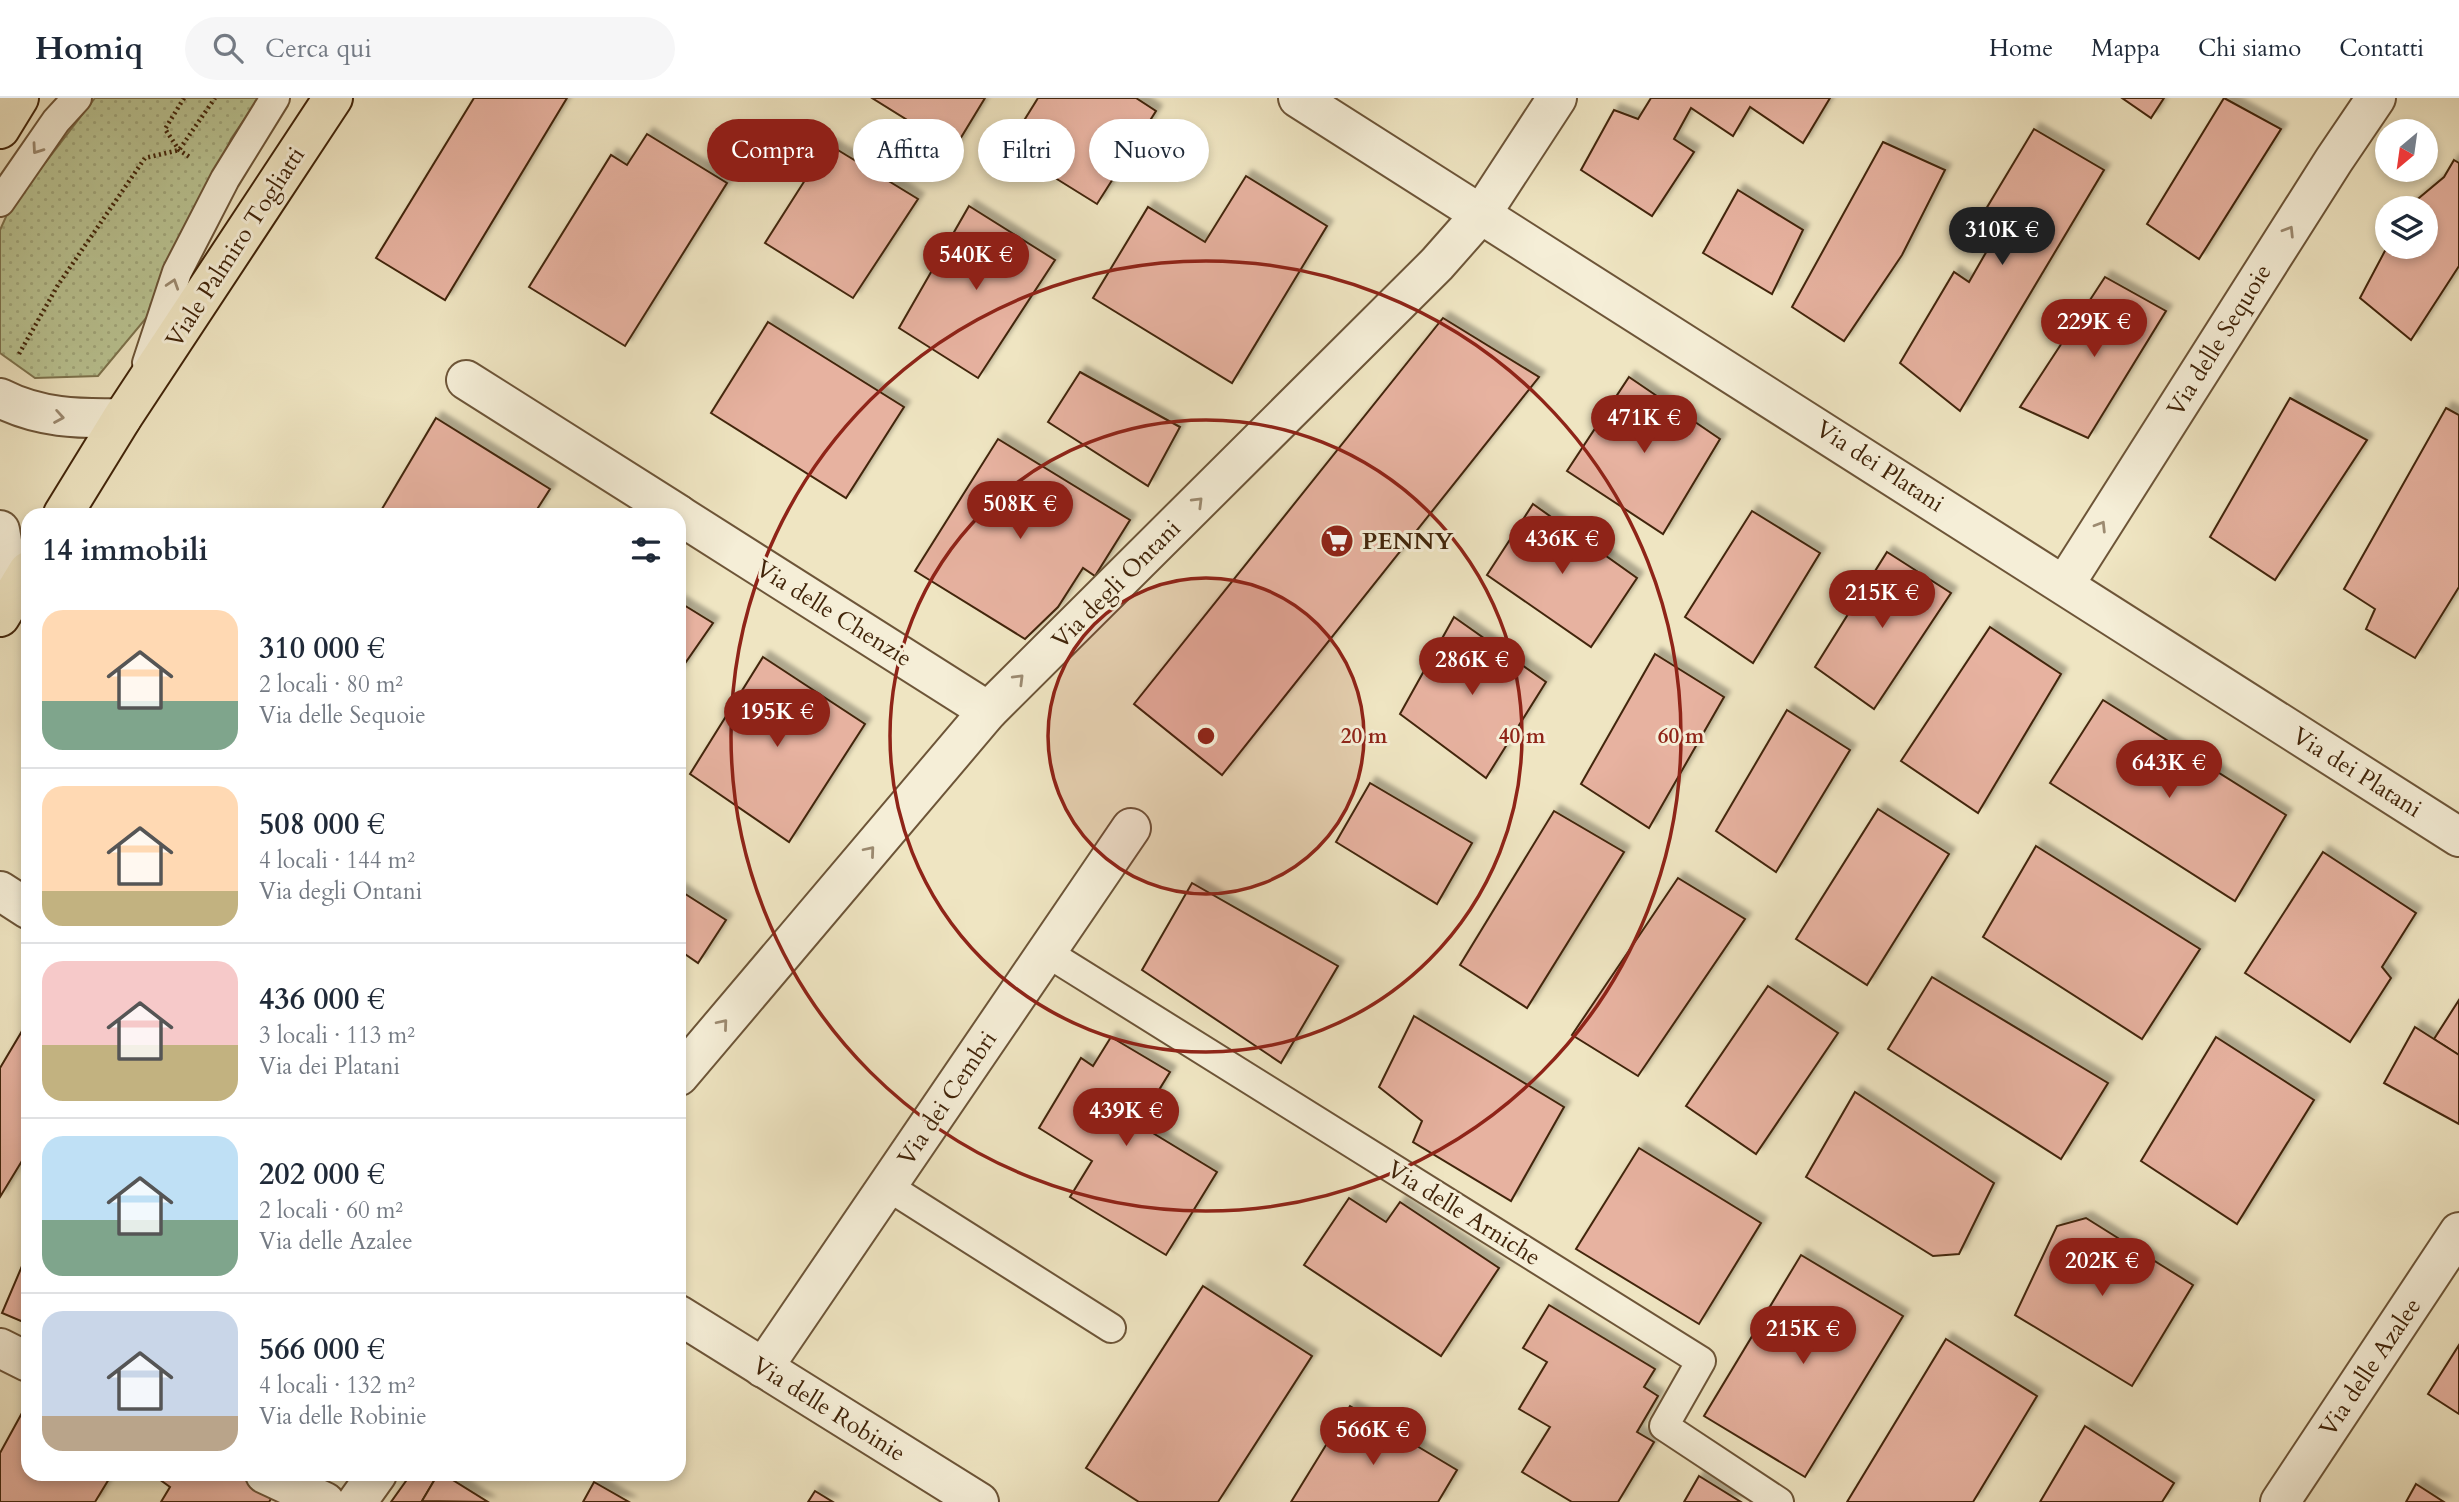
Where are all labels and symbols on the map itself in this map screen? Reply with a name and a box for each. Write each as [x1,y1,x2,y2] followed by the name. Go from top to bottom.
[2375,119,2438,182] north arrow
[158,140,313,354] street label: Viale Palmiro Togliatti
[33,141,45,154] one-way arrow
[1945,208,2059,267] pin: 310K €
[2280,226,2293,239] one-way arrow
[919,232,1033,292] pin: 540K €
[2159,258,2280,423] street label: Via delle Sequoie
[165,278,179,291] one-way arrow
[2037,300,2151,359] pin: 229K €
[1587,396,1701,455] pin: 471K €
[53,409,65,424] one-way arrow
[1809,413,1951,520] street label: Via dei Platani
[963,482,1077,541] pin: 508K €
[1190,497,1203,510] one-way arrow
[1044,512,1188,656] street label: Via degli Ontani
[1505,517,1619,576] pin: 436K €
[2092,521,2105,534] one-way arrow
[1318,522,1356,560] supermarket icon: PENNY
[1362,525,1454,558] place label: PENNY
[749,552,918,675] street label: Via delle Chenzie
[1825,570,1939,630] pin: 215K €
[1415,638,1529,697] pin: 286K €
[1011,675,1024,688] one-way arrow
[720,690,834,749] pin: 195K €
[2286,719,2428,826] street label: Via dei Platani
[1341,722,1388,751] text: 20 m
[1499,722,1546,751] text: 40 m
[1658,722,1705,751] text: 60 m
[1194,724,1218,748] centre of rings
[2112,740,2226,800] pin: 643K €
[862,846,874,859] one-way arrow
[715,1020,727,1033] one-way arrow
[890,1024,1005,1172] street label: Via dei Cembri
[1069,1088,1183,1148] pin: 439K €
[1381,1153,1547,1274] street label: Via delle Arniche
[2045,1238,2159,1298] pin: 202K €
[2312,1292,2429,1443] street label: Via delle Azalee
[1746,1306,1860,1366] pin: 215K €
[746,1349,912,1470] street label: Via delle Robinie
[1316,1408,1430,1467] pin: 566K €

